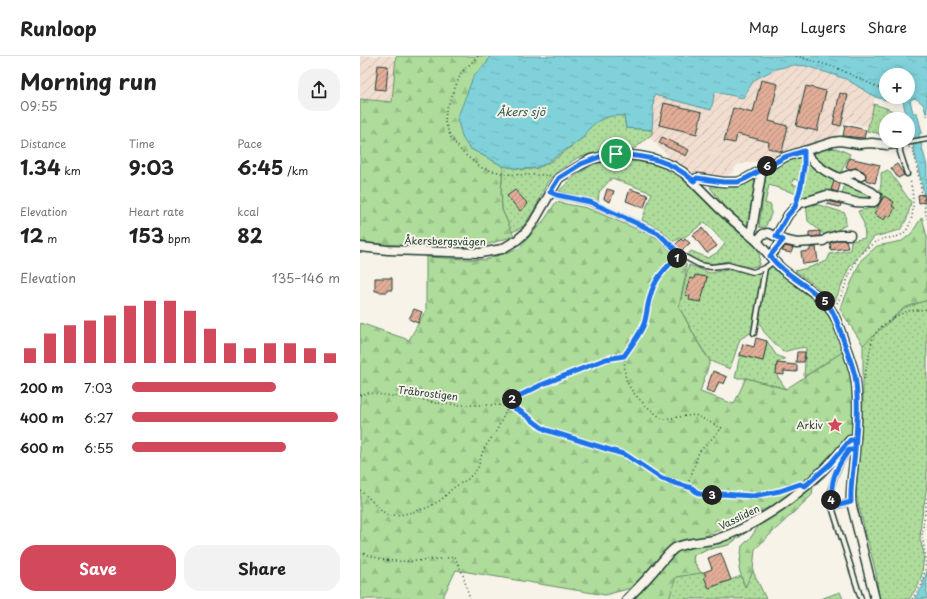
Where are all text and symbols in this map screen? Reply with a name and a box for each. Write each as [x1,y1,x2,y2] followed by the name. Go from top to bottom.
[20,14,97,42] text: Runloop
[749,17,779,38] text: Map
[801,17,846,38] text: Layers
[868,17,907,38] text: Share
[20,64,157,97] text: Morning run
[879,68,915,148] map controls
[879,68,915,104] button: +
[298,69,340,111] button: share
[20,96,58,115] text: 09:55
[497,103,546,120] water label: Åkers sjö
[879,112,915,148] button: −
[20,135,66,152] text: Distance
[129,135,155,152] text: Time
[237,135,262,152] text: Pace
[599,137,633,171] pin
[605,143,627,165] icon: arrive
[20,152,61,182] text: 1.34
[129,152,174,182] text: 9:03
[237,152,284,182] text: 6:45
[757,156,777,176] pin: 6
[763,157,771,174] text: 6
[61,162,81,179] text: km
[284,162,308,179] text: /km
[20,203,67,220] text: Elevation
[129,203,184,220] text: Heart rate
[237,203,259,220] text: kcal
[20,220,44,250] text: 12
[129,220,164,250] text: 153
[237,220,263,250] text: 82
[44,230,57,247] text: m
[164,230,191,247] text: bpm
[404,232,486,249] street label: Åkersbergsvägen
[667,248,687,268] pin: 1
[674,249,680,266] text: 1
[20,268,76,287] text: Elevation
[272,268,340,287] text: 135–146 m
[815,291,835,311] pin: 5
[821,292,829,309] text: 5
[20,378,64,397] text: 200 m
[84,378,113,397] text: 7:03
[397,381,459,404] street label: Träbrostigen
[502,389,522,409] pin: 2
[508,390,516,407] text: 2
[20,408,64,427] text: 400 m
[84,408,113,427] text: 6:27
[826,416,844,434] place icon: Arkiv
[796,417,823,432] place label: Arkiv
[20,438,64,457] text: 600 m
[84,438,114,457] text: 6:55
[702,485,722,505] pin: 3
[708,486,716,503] text: 3
[821,490,841,510] pin: 4
[827,491,835,508] text: 4
[716,500,762,533] street label: Vassliden
[20,545,176,591] button: Save
[184,545,340,591] button: Share

